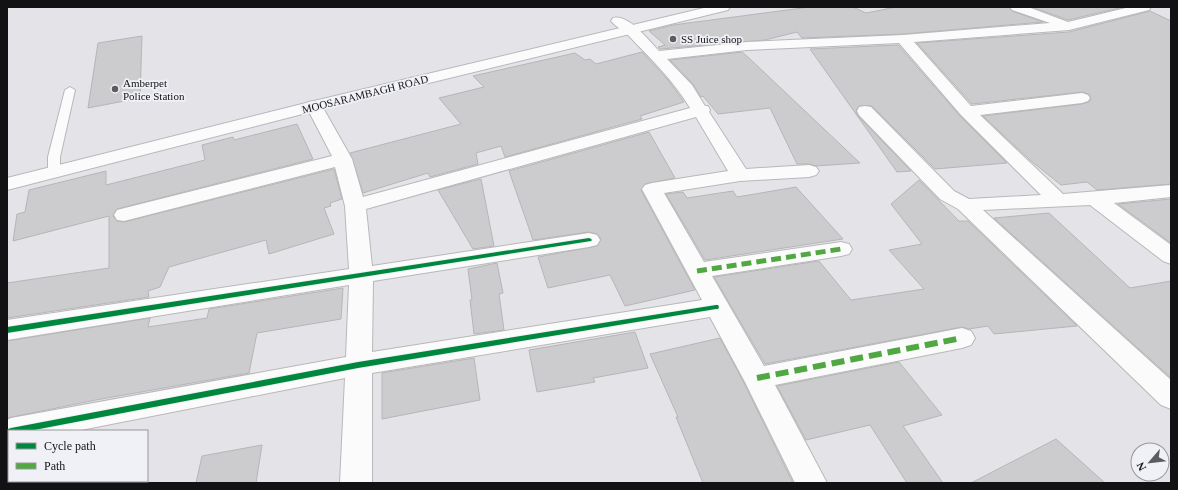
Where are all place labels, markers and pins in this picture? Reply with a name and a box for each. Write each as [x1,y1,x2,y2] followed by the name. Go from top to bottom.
[681,33,743,45] place label: SS Juice shop
[668,34,678,44] marker: SS Juice shop
[123,77,185,102] place label: Amberpet Police Station
[110,84,120,94] marker: Amberpet Police Station

